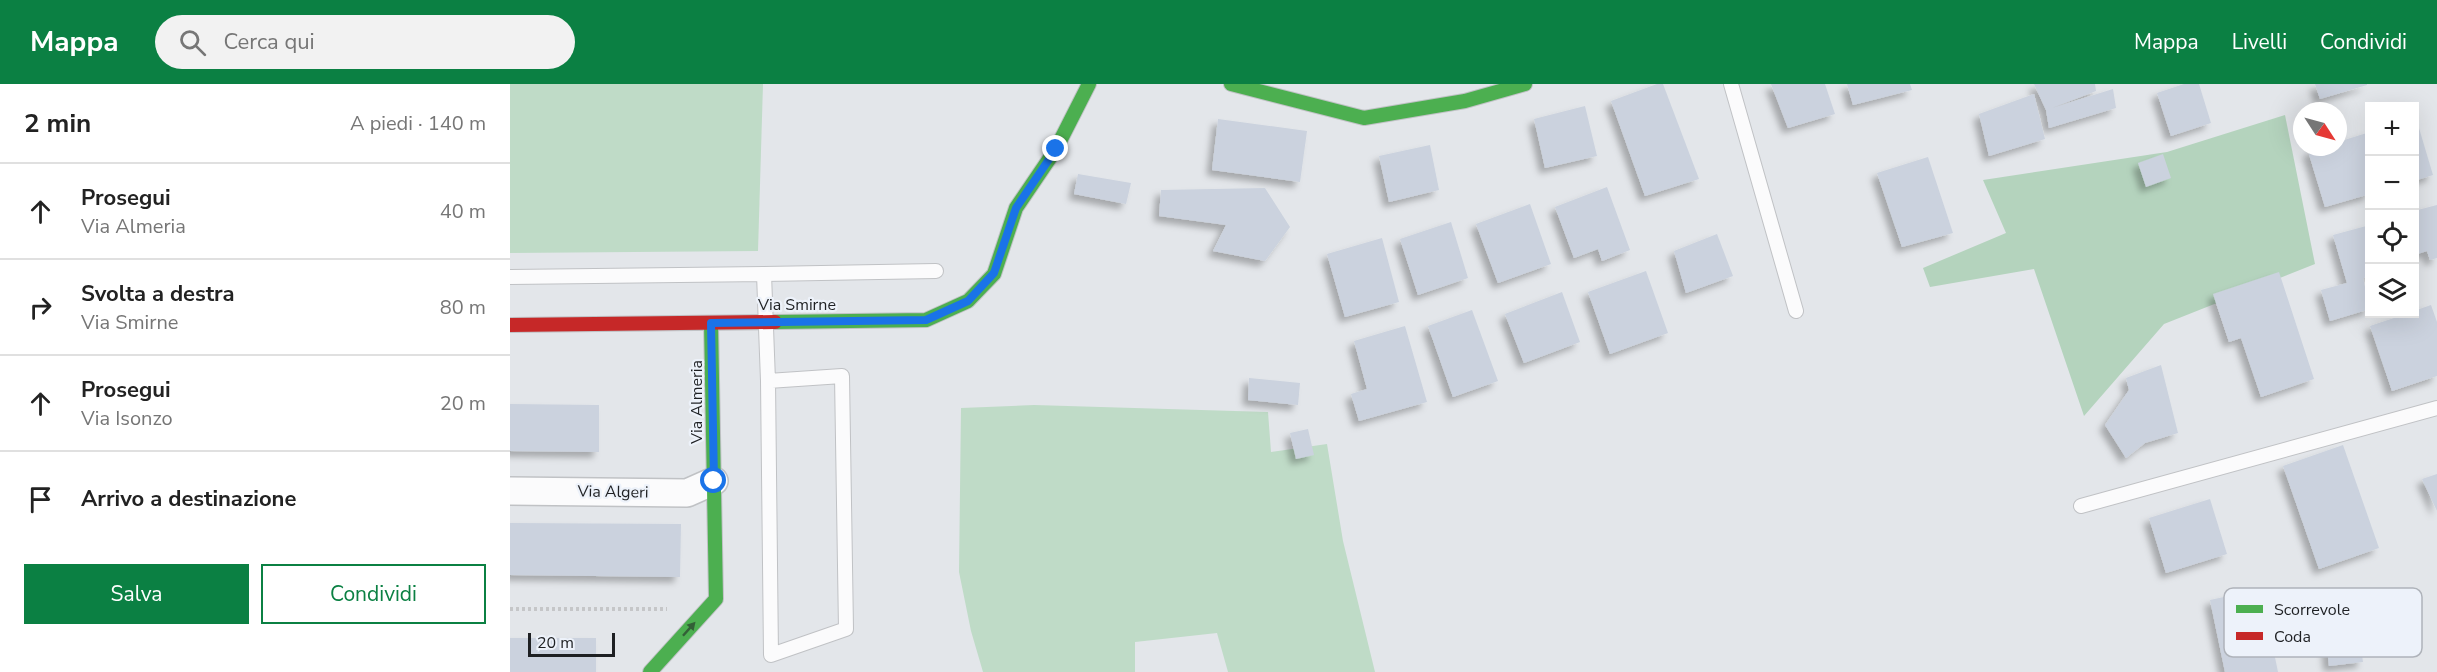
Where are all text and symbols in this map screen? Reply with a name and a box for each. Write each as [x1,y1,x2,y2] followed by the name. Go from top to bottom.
[155,15,575,69] search box
[30,23,119,61] text: Mappa
[176,26,209,59] icon: search
[224,27,315,57] text: Cerca qui
[2134,28,2199,56] text: Mappa
[2232,28,2287,56] text: Livelli
[2320,28,2407,56] text: Condividi
[2293,102,2347,156] north arrow
[2365,102,2419,318] map controls
[2365,102,2419,156] button: +
[24,106,91,141] text: 2 min
[350,110,486,137] text: A piedi · 140 m
[1042,135,1068,161] route end
[2365,156,2419,210] button: −
[81,183,171,213] text: Prosegui
[24,195,57,228] icon: ahead
[440,198,486,225] text: 40 m
[2365,210,2419,264] button: locate
[81,213,186,240] text: Via Almeria
[2365,264,2419,318] button: layers
[81,279,235,309] text: Svolta a destra
[24,291,57,324] icon: right
[440,294,486,321] text: 80 m
[757,294,836,316] street label: Via Smirne
[81,309,178,336] text: Via Smirne
[686,360,708,445] street label: Via Almeria
[81,375,171,405] text: Prosegui
[24,387,57,420] icon: ahead
[440,390,486,417] text: 20 m
[81,405,173,432] text: Via Isonzo
[700,467,726,493] route start
[576,480,649,504] street label: Via Algeri
[24,483,57,516] icon: arrive
[81,484,296,514] text: Arrivo a destinazione
[24,564,249,624] button: Salva
[261,564,486,624] button: Condividi
[2224,588,2422,657] legend
[2274,599,2350,621] text: Scorrevole
[682,621,696,636] one-way arrow
[2274,626,2311,648] text: Coda
[528,630,615,658] scale bar
[537,632,574,654] text: 20 m

